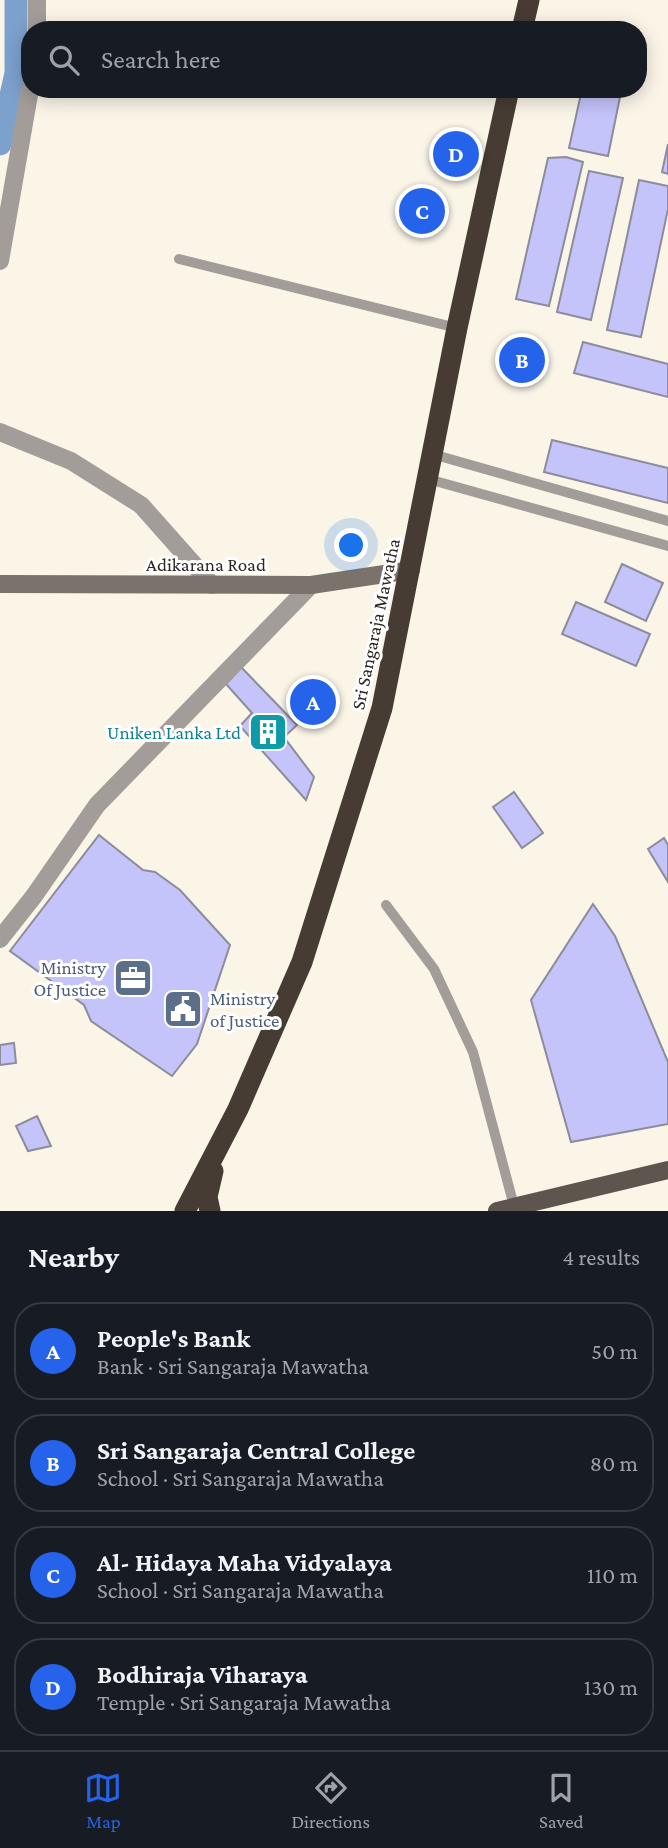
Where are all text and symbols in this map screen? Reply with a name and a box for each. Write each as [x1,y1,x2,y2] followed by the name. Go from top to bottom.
[21,21,647,98] search box
[45,41,83,79] icon: search
[101,45,220,74] text: Search here
[433,128,479,180] pin: D
[399,185,445,237] pin: C
[499,334,545,386] pin: B
[334,528,368,562] your location
[347,536,405,712] street label: Sri Sangaraja Mawatha
[146,554,266,575] street label: Adikarana Road
[290,676,336,728] pin: A
[247,711,289,753] building icon: Uniken Lanka Ltd
[107,722,241,743] place label: Uniken Lanka Ltd
[33,957,106,1000] place label: Ministry Of Justice
[112,957,154,999] office icon: Ministry Of Justice
[162,988,204,1030] public building icon: Ministry of Justice
[210,988,279,1031] place label: Ministry of Justice
[28,1240,119,1273] text: Nearby
[562,1244,640,1270] text: 4 results
[97,1324,250,1353] text: People's Bank
[46,1338,60,1364] text: A
[591,1338,638,1364] text: 50 m
[97,1353,369,1379] text: Bank · Sri Sangaraja Mawatha
[97,1436,415,1465] text: Sri Sangaraja Central College
[46,1450,60,1476] text: B
[590,1450,638,1476] text: 80 m
[97,1465,384,1491] text: School · Sri Sangaraja Mawatha
[97,1548,392,1577] text: Al- Hidaya Maha Vidyalaya
[46,1562,60,1588] text: C
[587,1562,638,1588] text: 110 m
[97,1577,384,1603] text: School · Sri Sangaraja Mawatha
[97,1660,308,1689] text: Bodhiraja Viharaya
[45,1674,61,1700] text: D
[584,1674,638,1700] text: 130 m
[97,1689,391,1715] text: Temple · Sri Sangaraja Mawatha
[84,1769,122,1832] tab: Map
[291,1769,370,1832] tab: Directions
[539,1769,584,1832] tab: Saved

